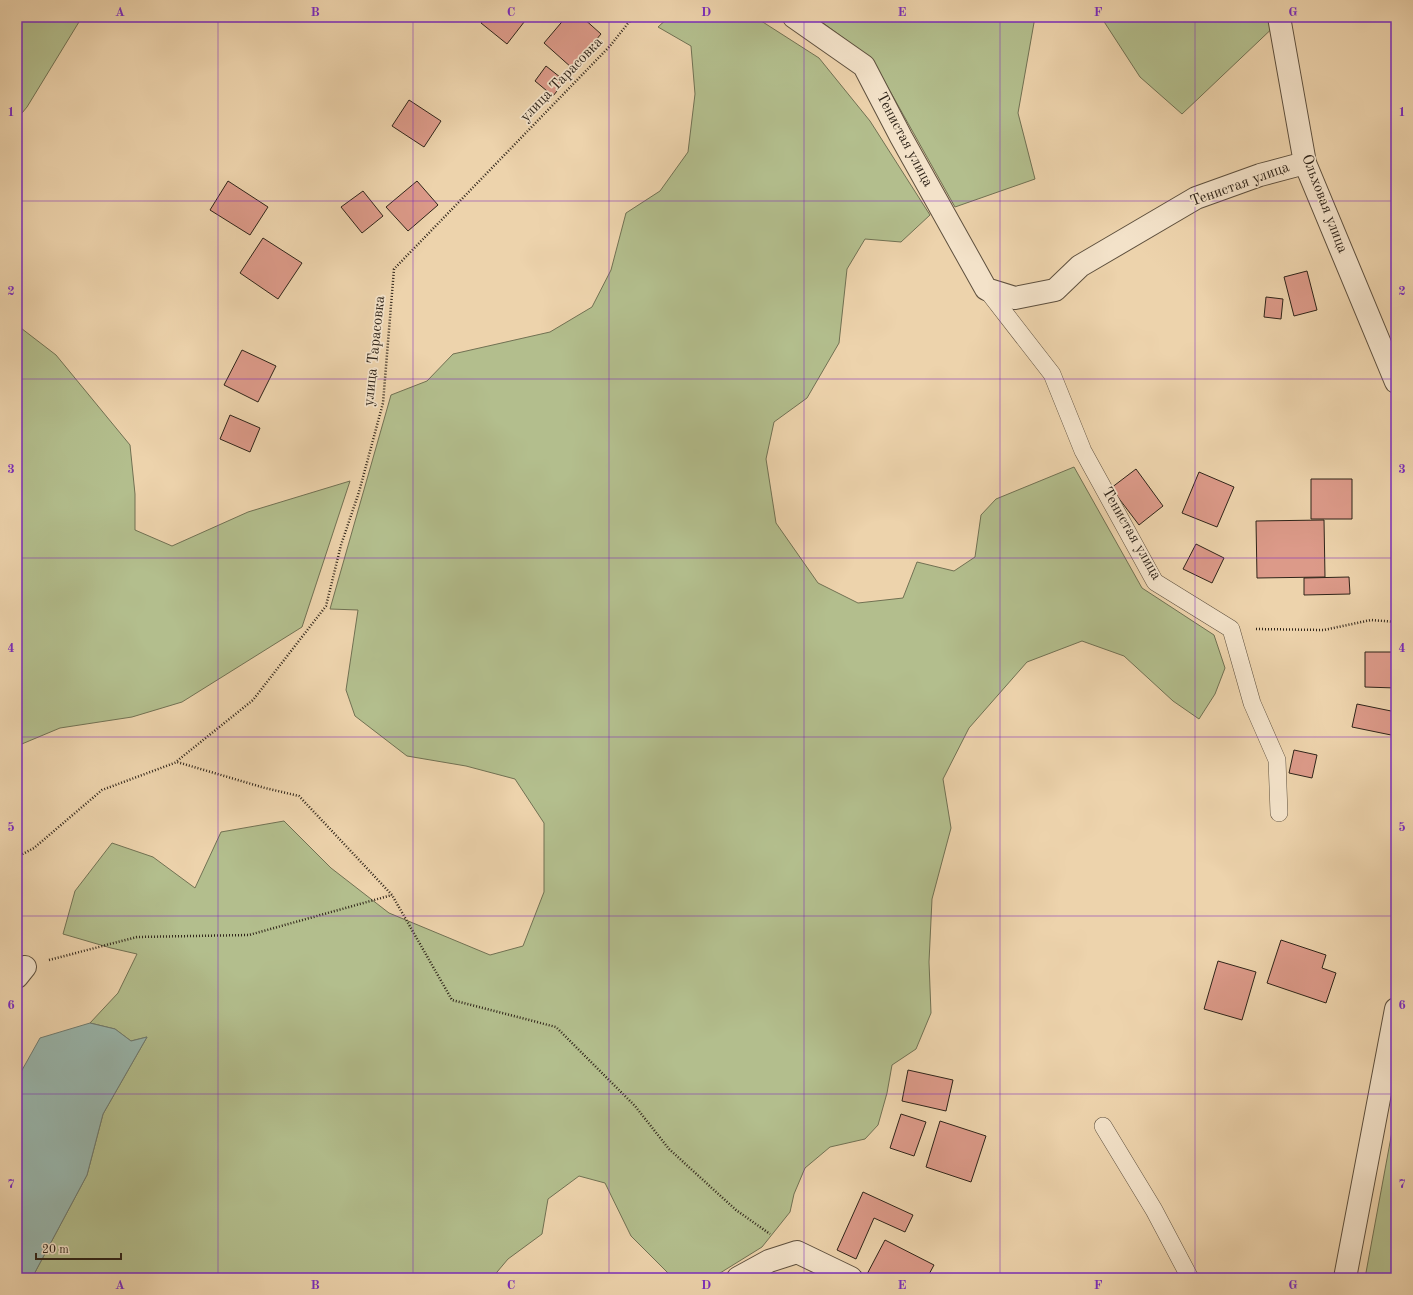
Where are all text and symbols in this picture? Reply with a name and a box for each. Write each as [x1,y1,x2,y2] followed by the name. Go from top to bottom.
[115,6,125,19] text: A
[310,6,320,19] text: B
[507,6,515,19] text: C
[701,6,711,19] text: D
[898,6,907,19] text: E
[1094,6,1103,19] text: F
[1288,6,1298,19] text: G
[518,34,606,125] street label: улица Тарасовка
[873,90,935,190] street label: Тенистая улица
[7,106,15,119] text: 1
[1398,106,1406,119] text: 1
[1298,153,1350,256] street label: Ольховая улица
[1188,160,1292,210] street label: Тенистая улица
[7,285,15,298] text: 2
[1398,285,1406,298] text: 2
[362,294,388,407] street label: улица Тарасовка
[7,463,15,476] text: 3
[1398,463,1406,476] text: 3
[1098,485,1164,583] street label: Тенистая улица
[7,642,15,655] text: 4
[1398,642,1406,655] text: 4
[7,821,15,834] text: 5
[1398,821,1406,834] text: 5
[7,999,15,1012] text: 6
[1398,999,1406,1012] text: 6
[7,1178,15,1191] text: 7
[1398,1178,1406,1191] text: 7
[36,1235,121,1261] scale bar
[42,1244,69,1256] text: 20 m
[115,1279,125,1292] text: A
[310,1279,320,1292] text: B
[507,1279,515,1292] text: C
[701,1279,711,1292] text: D
[898,1279,907,1292] text: E
[1094,1279,1103,1292] text: F
[1288,1279,1298,1292] text: G

